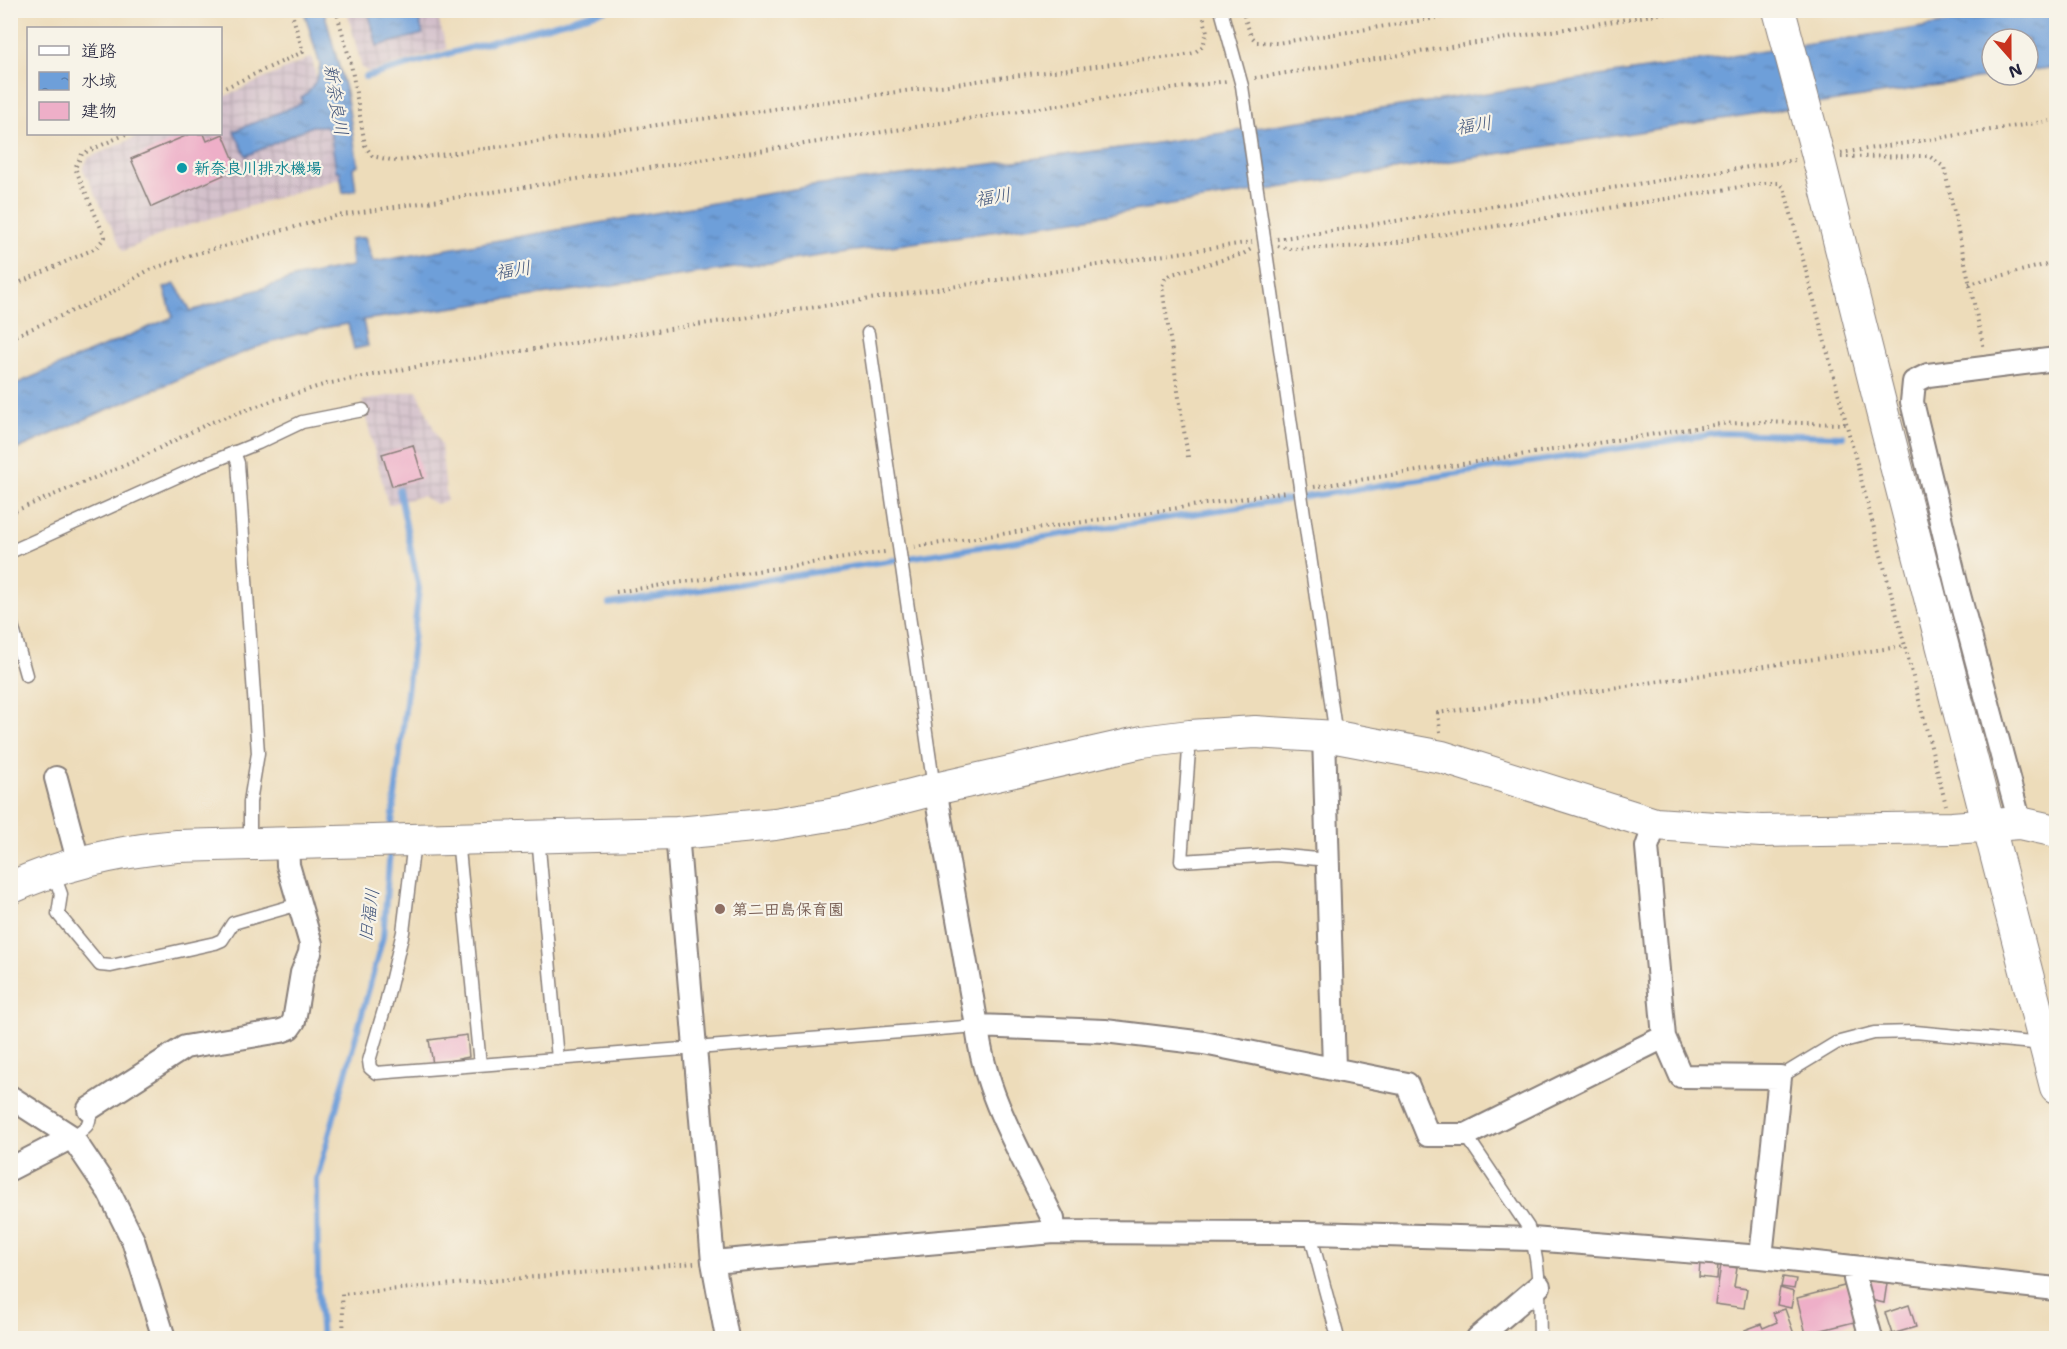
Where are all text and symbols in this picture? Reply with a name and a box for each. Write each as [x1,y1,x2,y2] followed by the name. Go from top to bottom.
[27,27,222,135] legend
[1980,27,2040,87] north arrow
[81,39,117,63] text: 道路
[2006,58,2025,83] text: N
[319,63,353,137] water label: 新奈良川
[81,69,117,93] text: 水域
[81,99,117,123] text: 建物
[1454,110,1494,140] water label: 福川
[194,158,322,179] place label: 新奈良川排水機場
[175,161,189,175] marker: 新奈良川排水機場
[973,182,1013,212] water label: 福川
[493,255,533,285] water label: 福川
[353,887,385,943] water label: 旧福川
[732,899,844,920] place label: 第二田島保育園
[713,902,727,916] marker: 第二田島保育園

